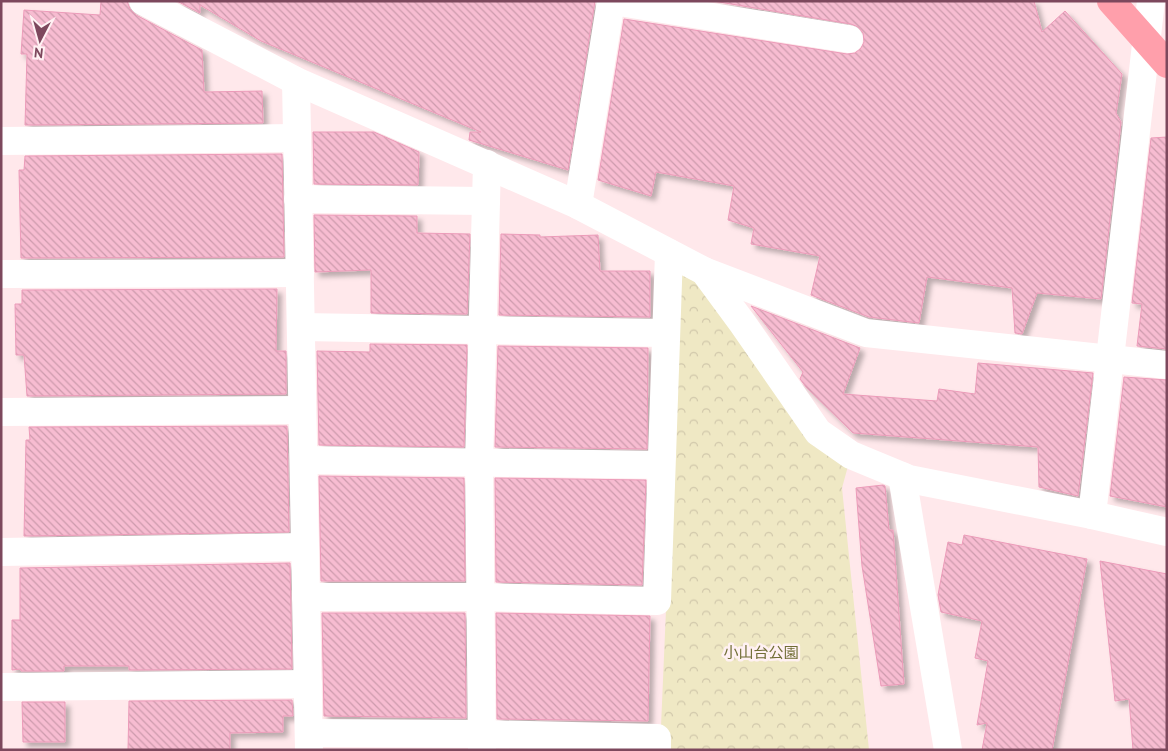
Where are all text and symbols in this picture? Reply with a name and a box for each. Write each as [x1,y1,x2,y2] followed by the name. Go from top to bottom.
[15,15,65,65] north arrow
[33,43,44,62] text: N
[723,643,799,662] park label: 小山台公園

